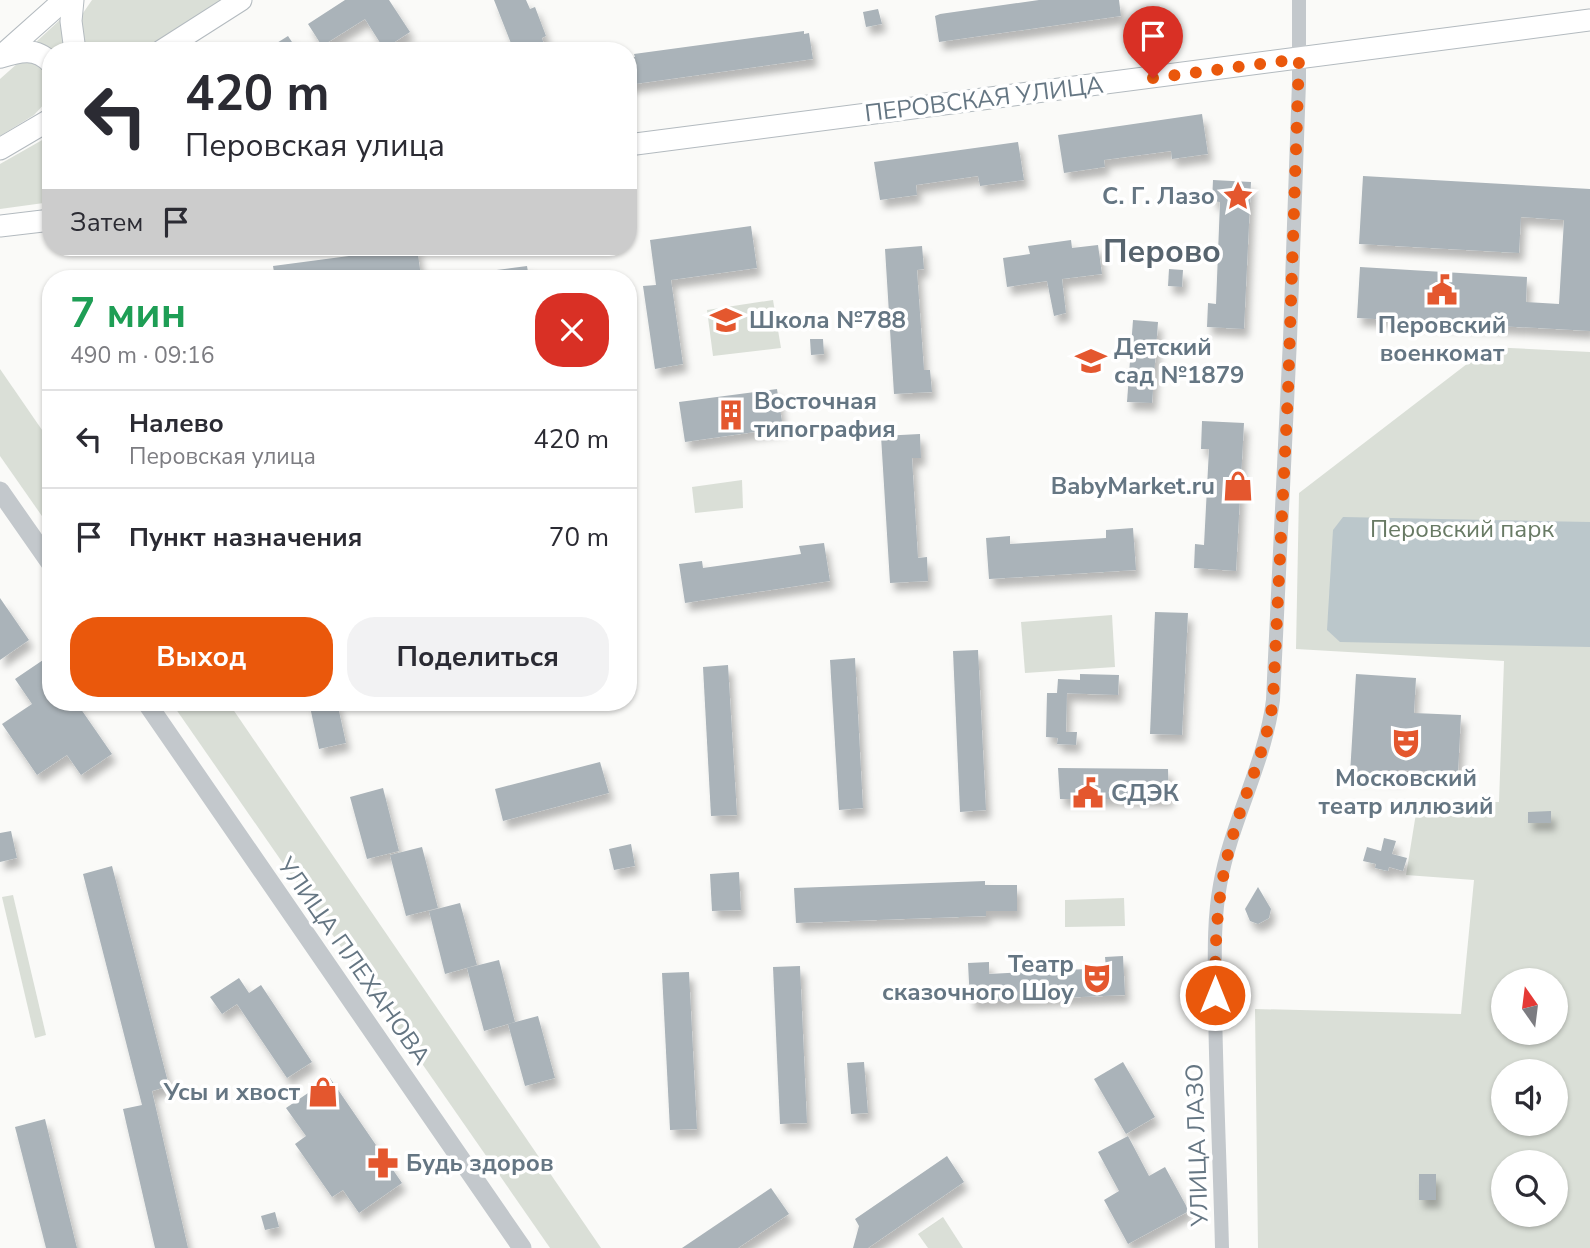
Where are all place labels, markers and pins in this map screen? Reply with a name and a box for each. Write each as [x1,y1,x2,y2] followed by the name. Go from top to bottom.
[1123,6,1183,78] pin
[1221,179,1255,213] place icon: С. Г. Лазо
[1102,180,1215,212] place label: С. Г. Лазо
[1425,273,1459,307] public building icon: Перовский военкомат
[709,303,743,337] school or university icon: Школа №788
[749,304,906,336] place label: Школа №788
[1378,309,1506,369] place label: Перовский военкомат
[1114,331,1245,391] place label: Детский сад №1879
[1074,344,1108,378] school or university icon: Детский сад №1879
[754,385,896,445] place label: Восточная типография
[714,398,748,432] building icon: Восточная типография
[1221,469,1255,503] shop icon: BabyMarket.ru
[1051,470,1215,502] place label: BabyMarket.ru
[1389,726,1423,760] theatre icon: Московский театр иллюзий
[1319,762,1493,822] place label: Московский театр иллюзий
[1071,776,1105,810] public building icon: СДЭК
[1111,777,1180,809] place label: СДЭК
[882,948,1074,1008] place label: Театр сказочного Шоу
[1080,961,1114,995] theatre icon: Театр сказочного Шоу
[306,1075,340,1109] shop icon: Усы и хвост
[163,1076,301,1108] place label: Усы и хвост
[366,1146,400,1180] pharmacy icon: Будь здоров
[406,1147,554,1179] place label: Будь здоров

